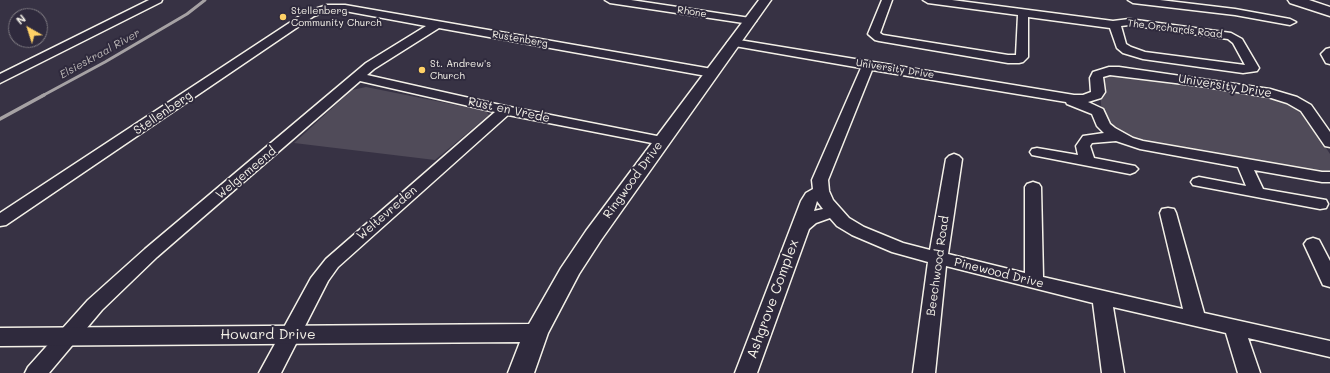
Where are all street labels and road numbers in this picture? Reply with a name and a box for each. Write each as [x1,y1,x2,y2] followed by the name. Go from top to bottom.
[676,4,708,20] street label: Rhone
[1127,17,1223,41] street label: The Orchards Road
[491,28,549,50] street label: Rustenberg
[855,57,935,81] street label: University Drive
[1177,71,1273,101] street label: University Drive
[131,88,195,138] street label: Stellenberg
[467,94,551,126] street label: Rust en Vrede
[600,139,666,221] street label: Ringwood Drive
[213,144,279,202] street label: Welgemeend
[354,183,420,243] street label: Weltevreden
[924,215,952,317] street label: Beechwood Road
[744,237,802,361] street label: Ashgrove Complex
[953,255,1045,291] street label: Pinewood Drive
[220,327,316,343] street label: Howard Drive

